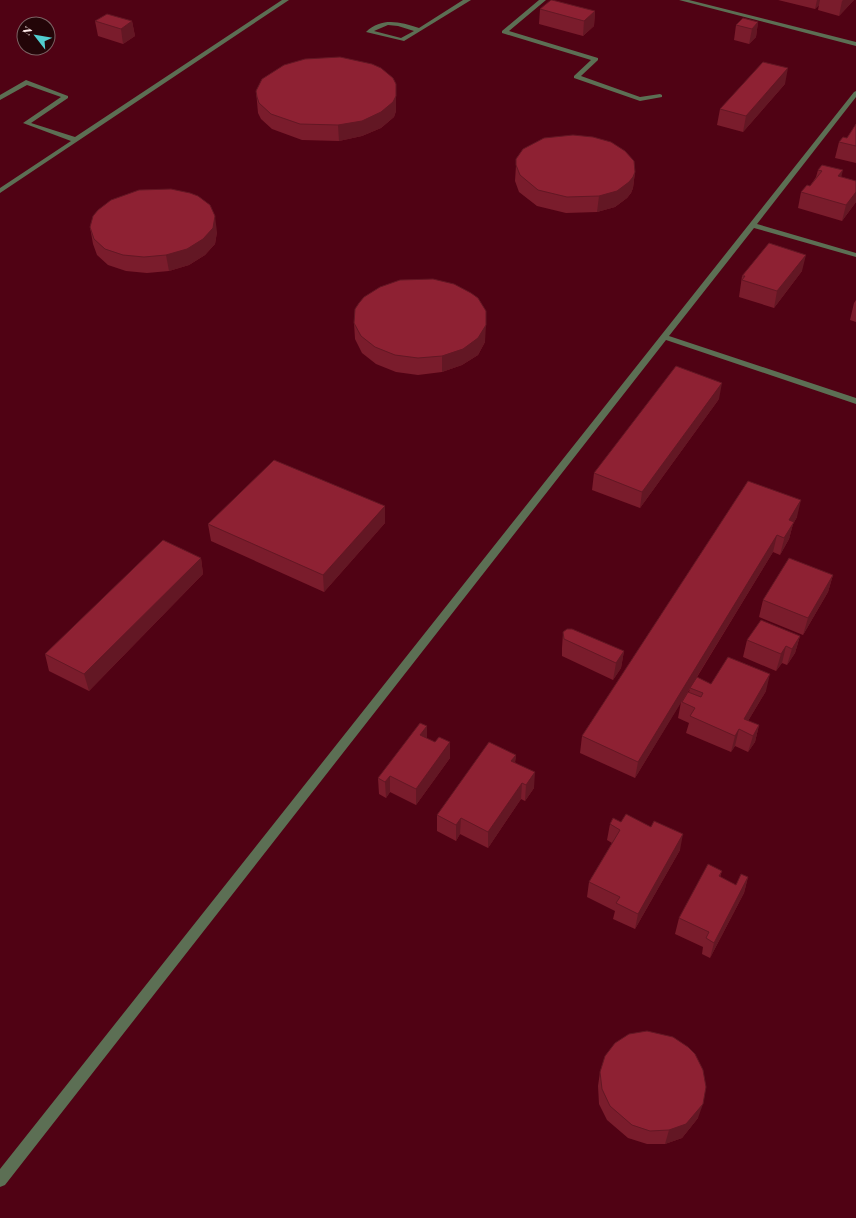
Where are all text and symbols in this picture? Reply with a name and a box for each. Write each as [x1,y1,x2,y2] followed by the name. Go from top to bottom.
[16,16,56,56] north arrow
[19,23,36,38] text: N

